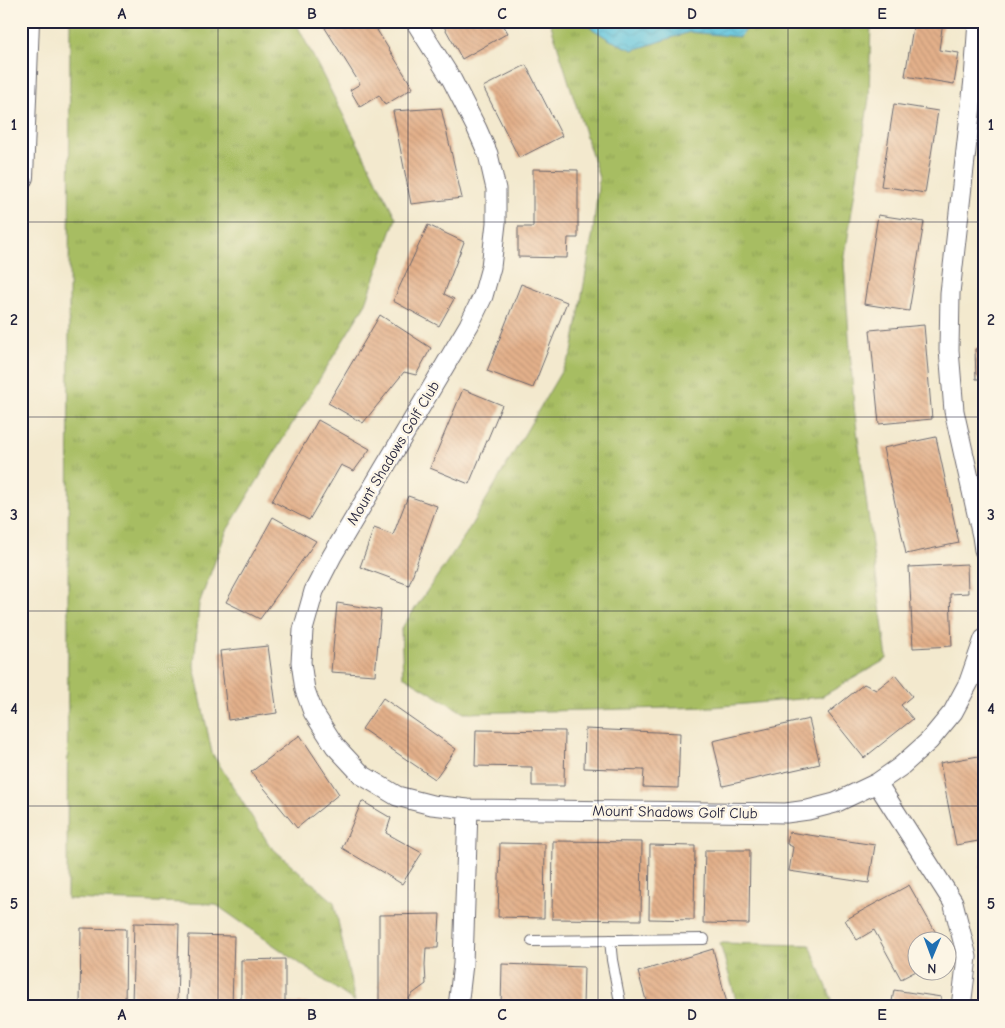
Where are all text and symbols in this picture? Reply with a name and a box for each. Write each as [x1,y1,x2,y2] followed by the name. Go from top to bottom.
[118,5,127,23] text: A
[307,5,317,23] text: B
[497,5,507,23] text: C
[687,5,697,23] text: D
[877,5,887,23] text: E
[11,116,17,134] text: 1
[988,116,994,134] text: 1
[10,311,18,329] text: 2
[987,311,995,329] text: 2
[343,378,443,528] street label: Mount Shadows Golf Club
[10,506,18,524] text: 3
[987,506,995,524] text: 3
[10,700,18,718] text: 4
[987,700,995,718] text: 4
[592,802,758,822] street label: Mount Shadows Golf Club
[10,895,18,913] text: 5
[987,895,995,913] text: 5
[908,930,958,980] north arrow
[927,960,936,977] text: N
[118,1006,127,1024] text: A
[307,1006,317,1024] text: B
[497,1006,507,1024] text: C
[687,1006,697,1024] text: D
[877,1006,887,1024] text: E

